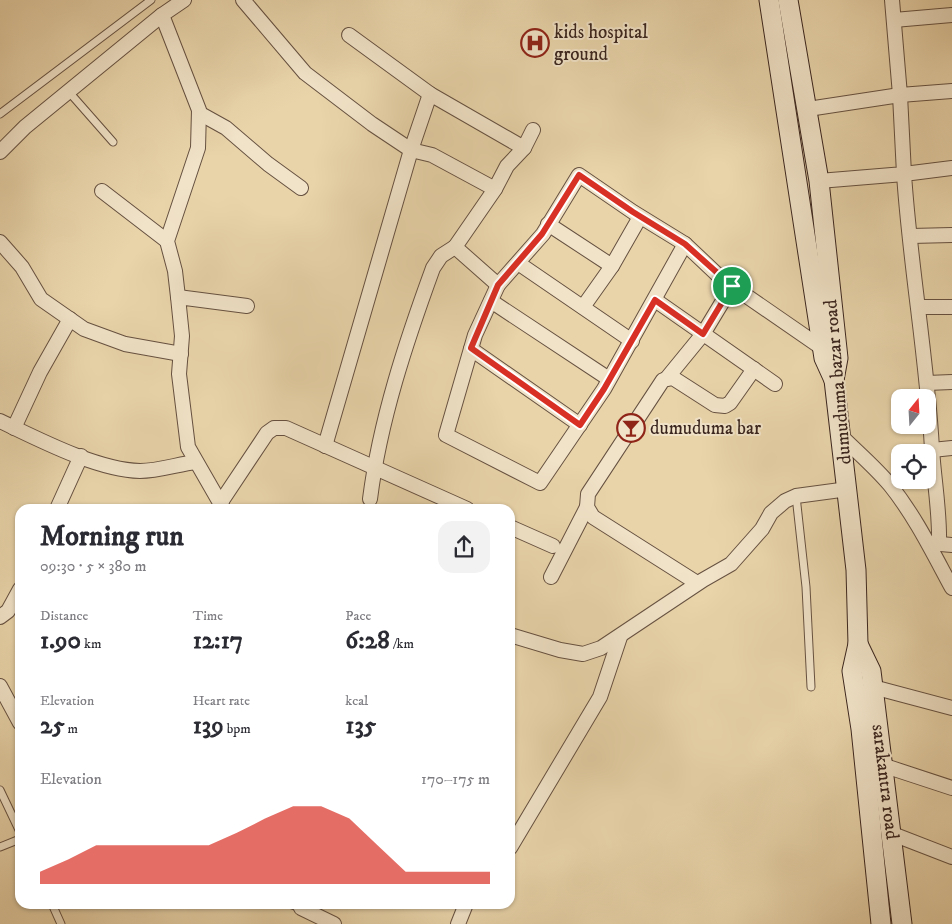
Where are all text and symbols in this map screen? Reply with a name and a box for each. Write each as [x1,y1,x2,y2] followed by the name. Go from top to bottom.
[554,21,648,66] place label: kids hospital ground
[520,28,550,58] hospital icon: kids hospital ground
[711,265,753,307] pin
[718,272,746,300] icon: arrive
[819,298,857,465] street label: dumuduma bazar road
[891,389,936,434] north arrow
[891,389,936,489] map controls
[616,413,646,443] bar icon: dumuduma bar
[650,417,761,440] place label: dumuduma bar
[891,444,936,489] button: locate
[40,519,184,554] text: Morning run
[438,521,490,573] button: share
[40,556,147,576] text: 09:30 · 5 × 380 m
[40,607,88,625] text: Distance
[193,607,223,625] text: Time
[345,607,371,625] text: Pace
[40,625,81,656] text: 1.90
[193,625,243,656] text: 12:17
[345,625,390,656] text: 6:28
[81,635,102,653] text: km
[390,635,414,653] text: /km
[40,692,94,710] text: Elevation
[193,692,250,710] text: Heart rate
[345,692,368,710] text: kcal
[40,710,65,741] text: 25
[193,710,224,741] text: 139
[345,710,376,741] text: 135
[65,720,78,738] text: m
[224,720,251,738] text: bpm
[867,723,904,841] street label: sarakantra road
[40,769,102,789] text: Elevation
[421,769,490,789] text: 170–175 m

